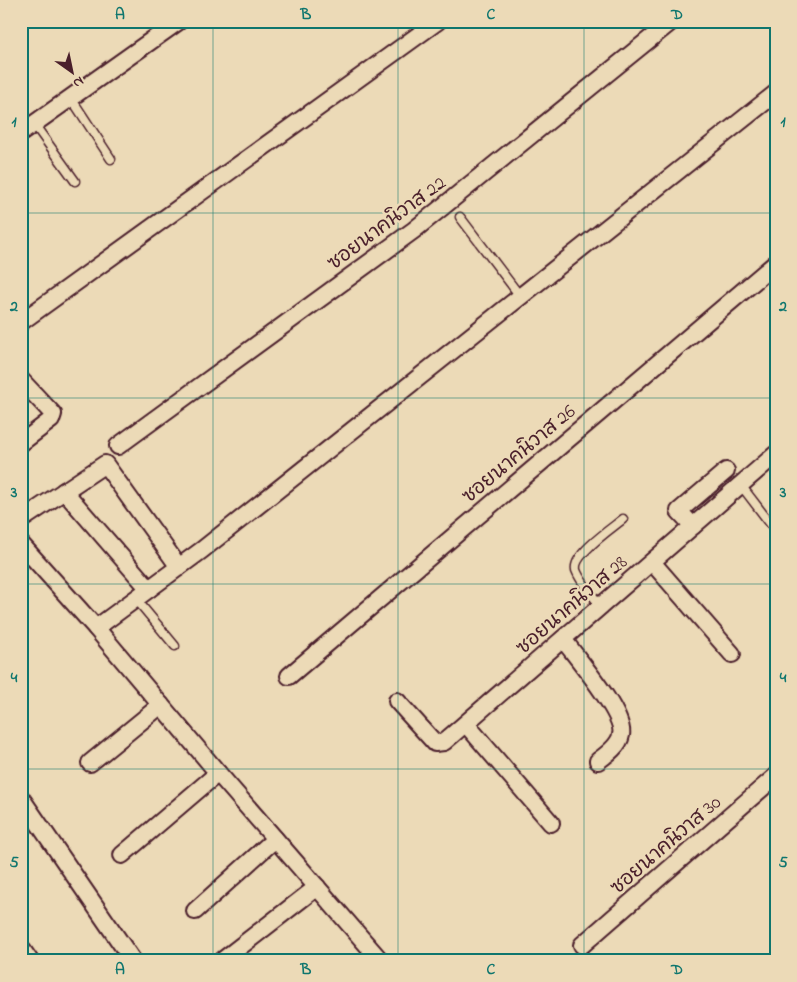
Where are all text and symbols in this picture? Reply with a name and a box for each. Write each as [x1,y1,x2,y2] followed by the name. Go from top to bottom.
[115,3,125,27] text: A
[300,3,312,27] text: B
[487,3,496,27] text: C
[670,3,683,27] text: D
[48,48,98,98] north arrow
[69,70,88,93] text: N
[11,110,17,134] text: 1
[780,110,786,134] text: 1
[322,170,453,278] street label: ซอยนาคนิวาส 22
[9,295,18,319] text: 2
[778,295,787,319] text: 2
[456,398,583,511] street label: ซอยนาคนิวาส 26
[10,481,18,505] text: 3
[779,481,787,505] text: 3
[511,549,635,663] street label: ซอยนาคนิวาส 28
[10,666,18,690] text: 4
[779,666,787,690] text: 4
[605,789,729,902] street label: ซอยนาคนิวาส 30
[9,851,19,875] text: 5
[778,851,788,875] text: 5
[115,958,125,982] text: A
[300,958,312,982] text: B
[487,958,496,982] text: C
[670,958,683,982] text: D

